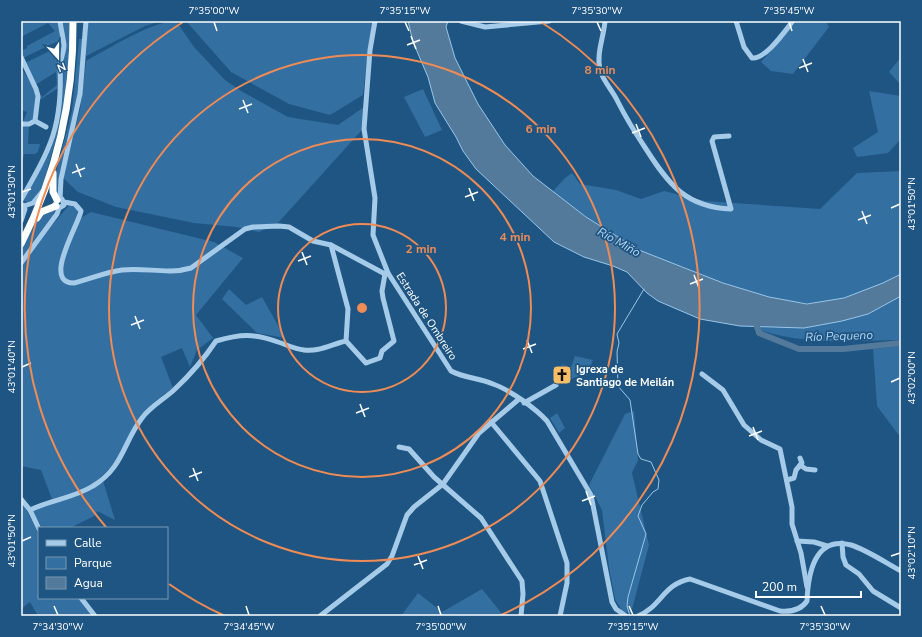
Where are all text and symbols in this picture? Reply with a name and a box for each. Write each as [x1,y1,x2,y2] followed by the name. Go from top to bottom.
[189,4,239,18] text: 7°35'00"W
[380,4,430,18] text: 7°35'15"W
[572,4,622,18] text: 7°35'30"W
[764,4,814,18] text: 7°35'45"W
[38,38,78,78] north arrow
[55,58,68,75] text: N
[584,62,616,78] text: 8 min
[525,121,557,137] text: 6 min
[5,165,19,219] text: 43°01'30"N
[905,177,919,231] text: 43°01'50"N
[595,224,644,261] water label: Río Miño
[499,229,531,245] text: 4 min
[405,241,437,257] text: 2 min
[393,269,461,363] street label: Estrada de Ombreiro
[355,301,369,315] centre of rings
[805,327,874,345] water label: Río Pequeno
[5,340,19,394] text: 43°01'40"N
[905,351,919,405] text: 43°02'00"N
[576,362,674,390] place label: Igrexa de Santiago de Meilán
[551,364,573,386] church icon: Igrexa de Santiago de Meilán
[5,514,19,568] text: 43°01'50"N
[905,526,919,580] text: 43°02'10"N
[38,527,168,599] legend
[74,535,102,551] text: Calle
[74,555,112,571] text: Parque
[756,573,861,599] scale bar
[74,575,103,591] text: Agua
[762,579,797,595] text: 200 m
[33,620,83,634] text: 7°34'30"W
[224,620,274,634] text: 7°34'45"W
[416,620,466,634] text: 7°35'00"W
[608,620,658,634] text: 7°35'15"W
[800,620,850,634] text: 7°35'30"W

